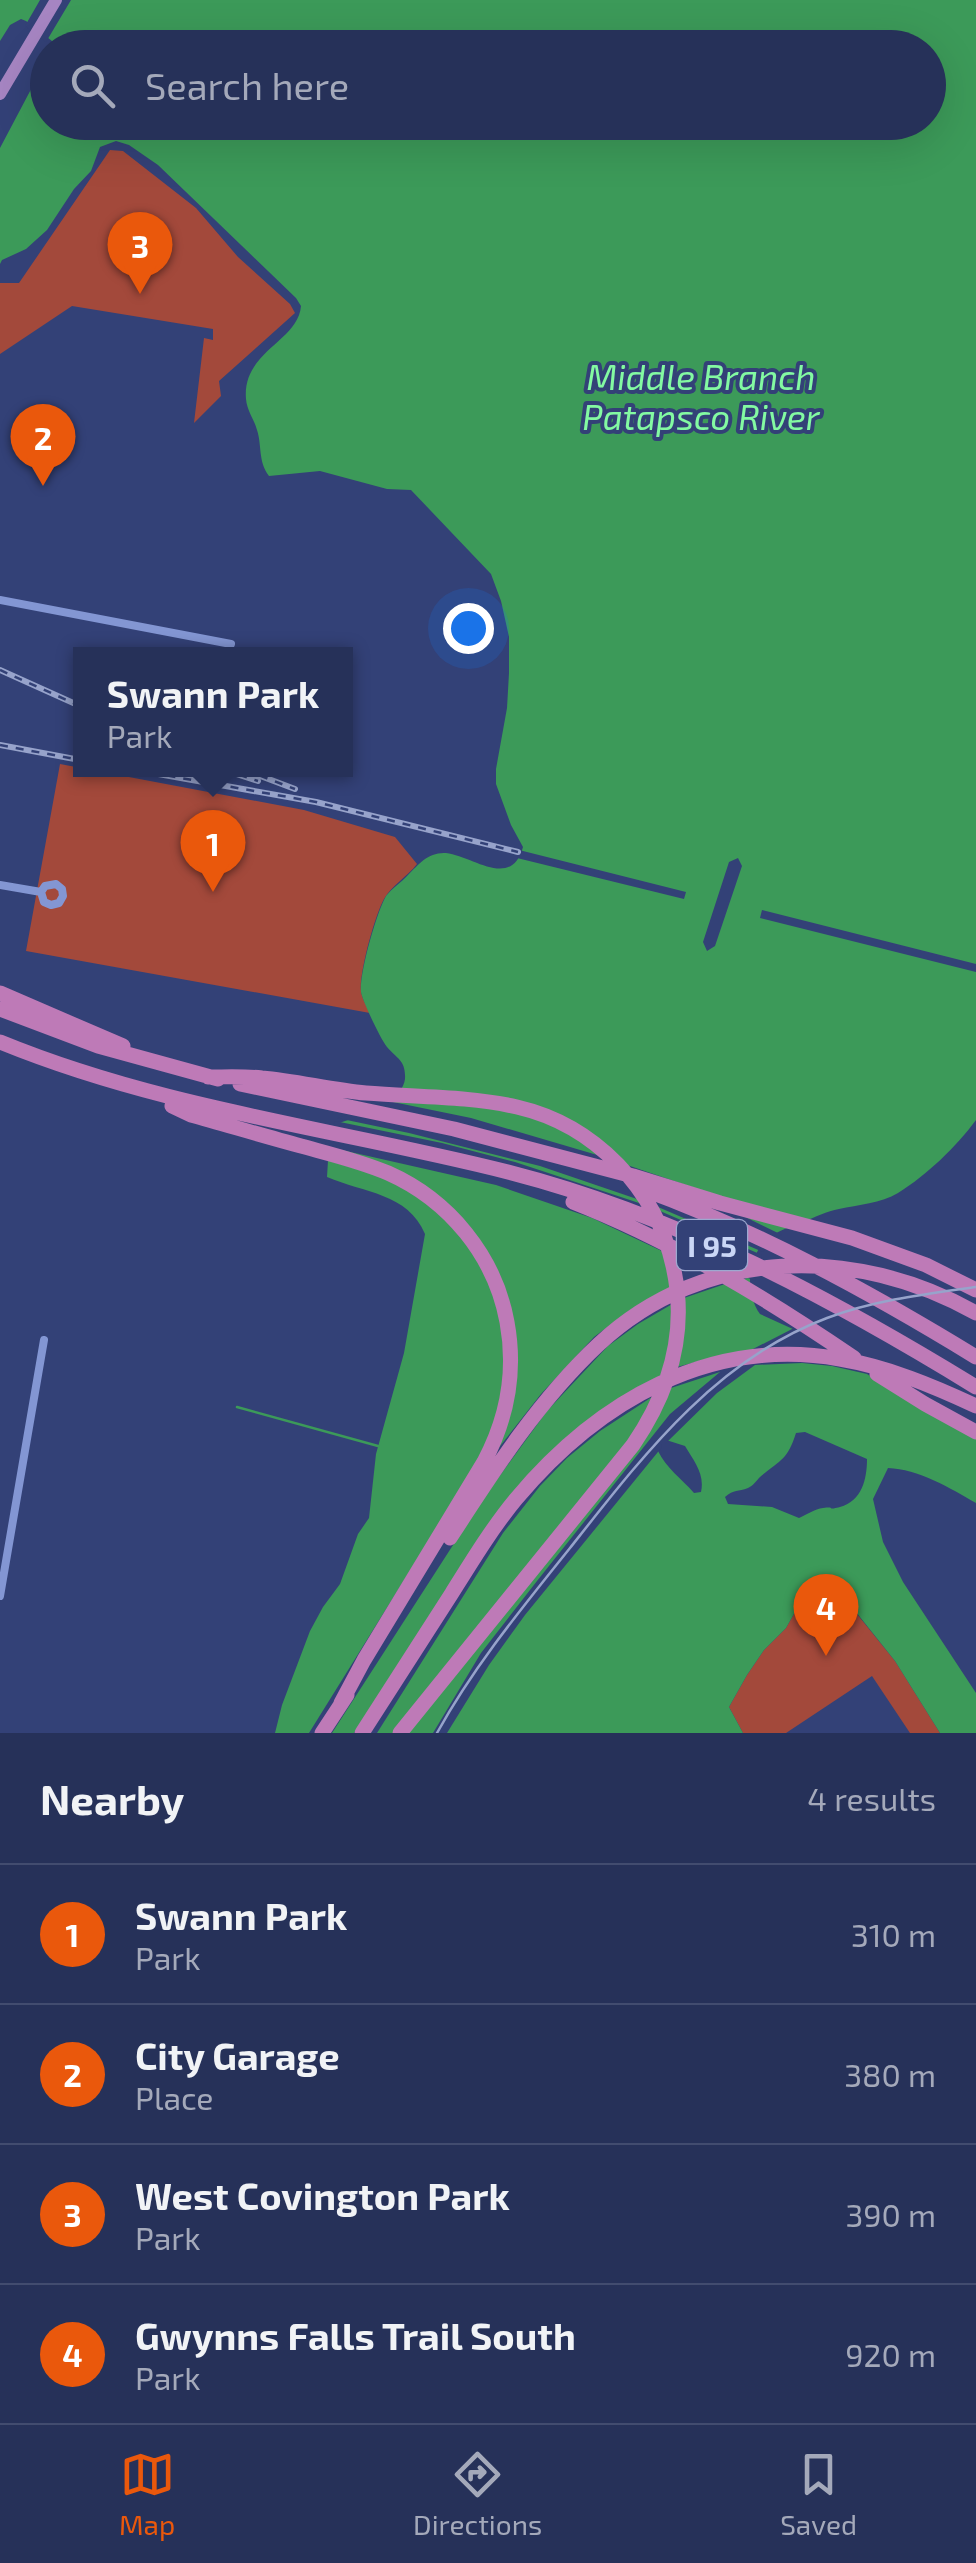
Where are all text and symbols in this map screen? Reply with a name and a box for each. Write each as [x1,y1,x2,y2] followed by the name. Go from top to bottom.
[30,30,946,140] search box
[65,58,120,113] icon: search
[145,62,349,108] text: Search here
[108,212,172,294] pin: 3
[582,355,821,437] water label: Middle Branch Patapsco River
[10,404,76,486] pin: 2
[443,603,494,654] your location
[73,647,353,777] popup
[107,670,319,716] text: Swann Park
[107,716,172,754] text: Park
[180,810,246,892] pin: 1
[677,1220,747,1270] road number: I 95
[794,1574,858,1656] pin: 4
[40,1773,184,1823] text: Nearby
[807,1779,936,1817] text: 4 results
[135,1892,347,1938] text: Swann Park
[66,1915,79,1953] text: 1
[851,1915,936,1953] text: 310 m
[135,1938,200,1976] text: Park
[135,2032,340,2078] text: City Garage
[63,2055,82,2093] text: 2
[844,2055,936,2093] text: 380 m
[135,2078,214,2116] text: Place
[135,2172,510,2218] text: West Covington Park
[63,2195,82,2233] text: 3
[845,2195,936,2233] text: 390 m
[135,2218,200,2256] text: Park
[135,2312,576,2358] text: Gwynns Falls Trail South
[62,2335,83,2373] text: 4
[845,2335,936,2373] text: 920 m
[135,2358,200,2396] text: Park
[119,2447,175,2541] tab: Map
[413,2447,542,2541] tab: Directions
[780,2447,857,2541] tab: Saved

